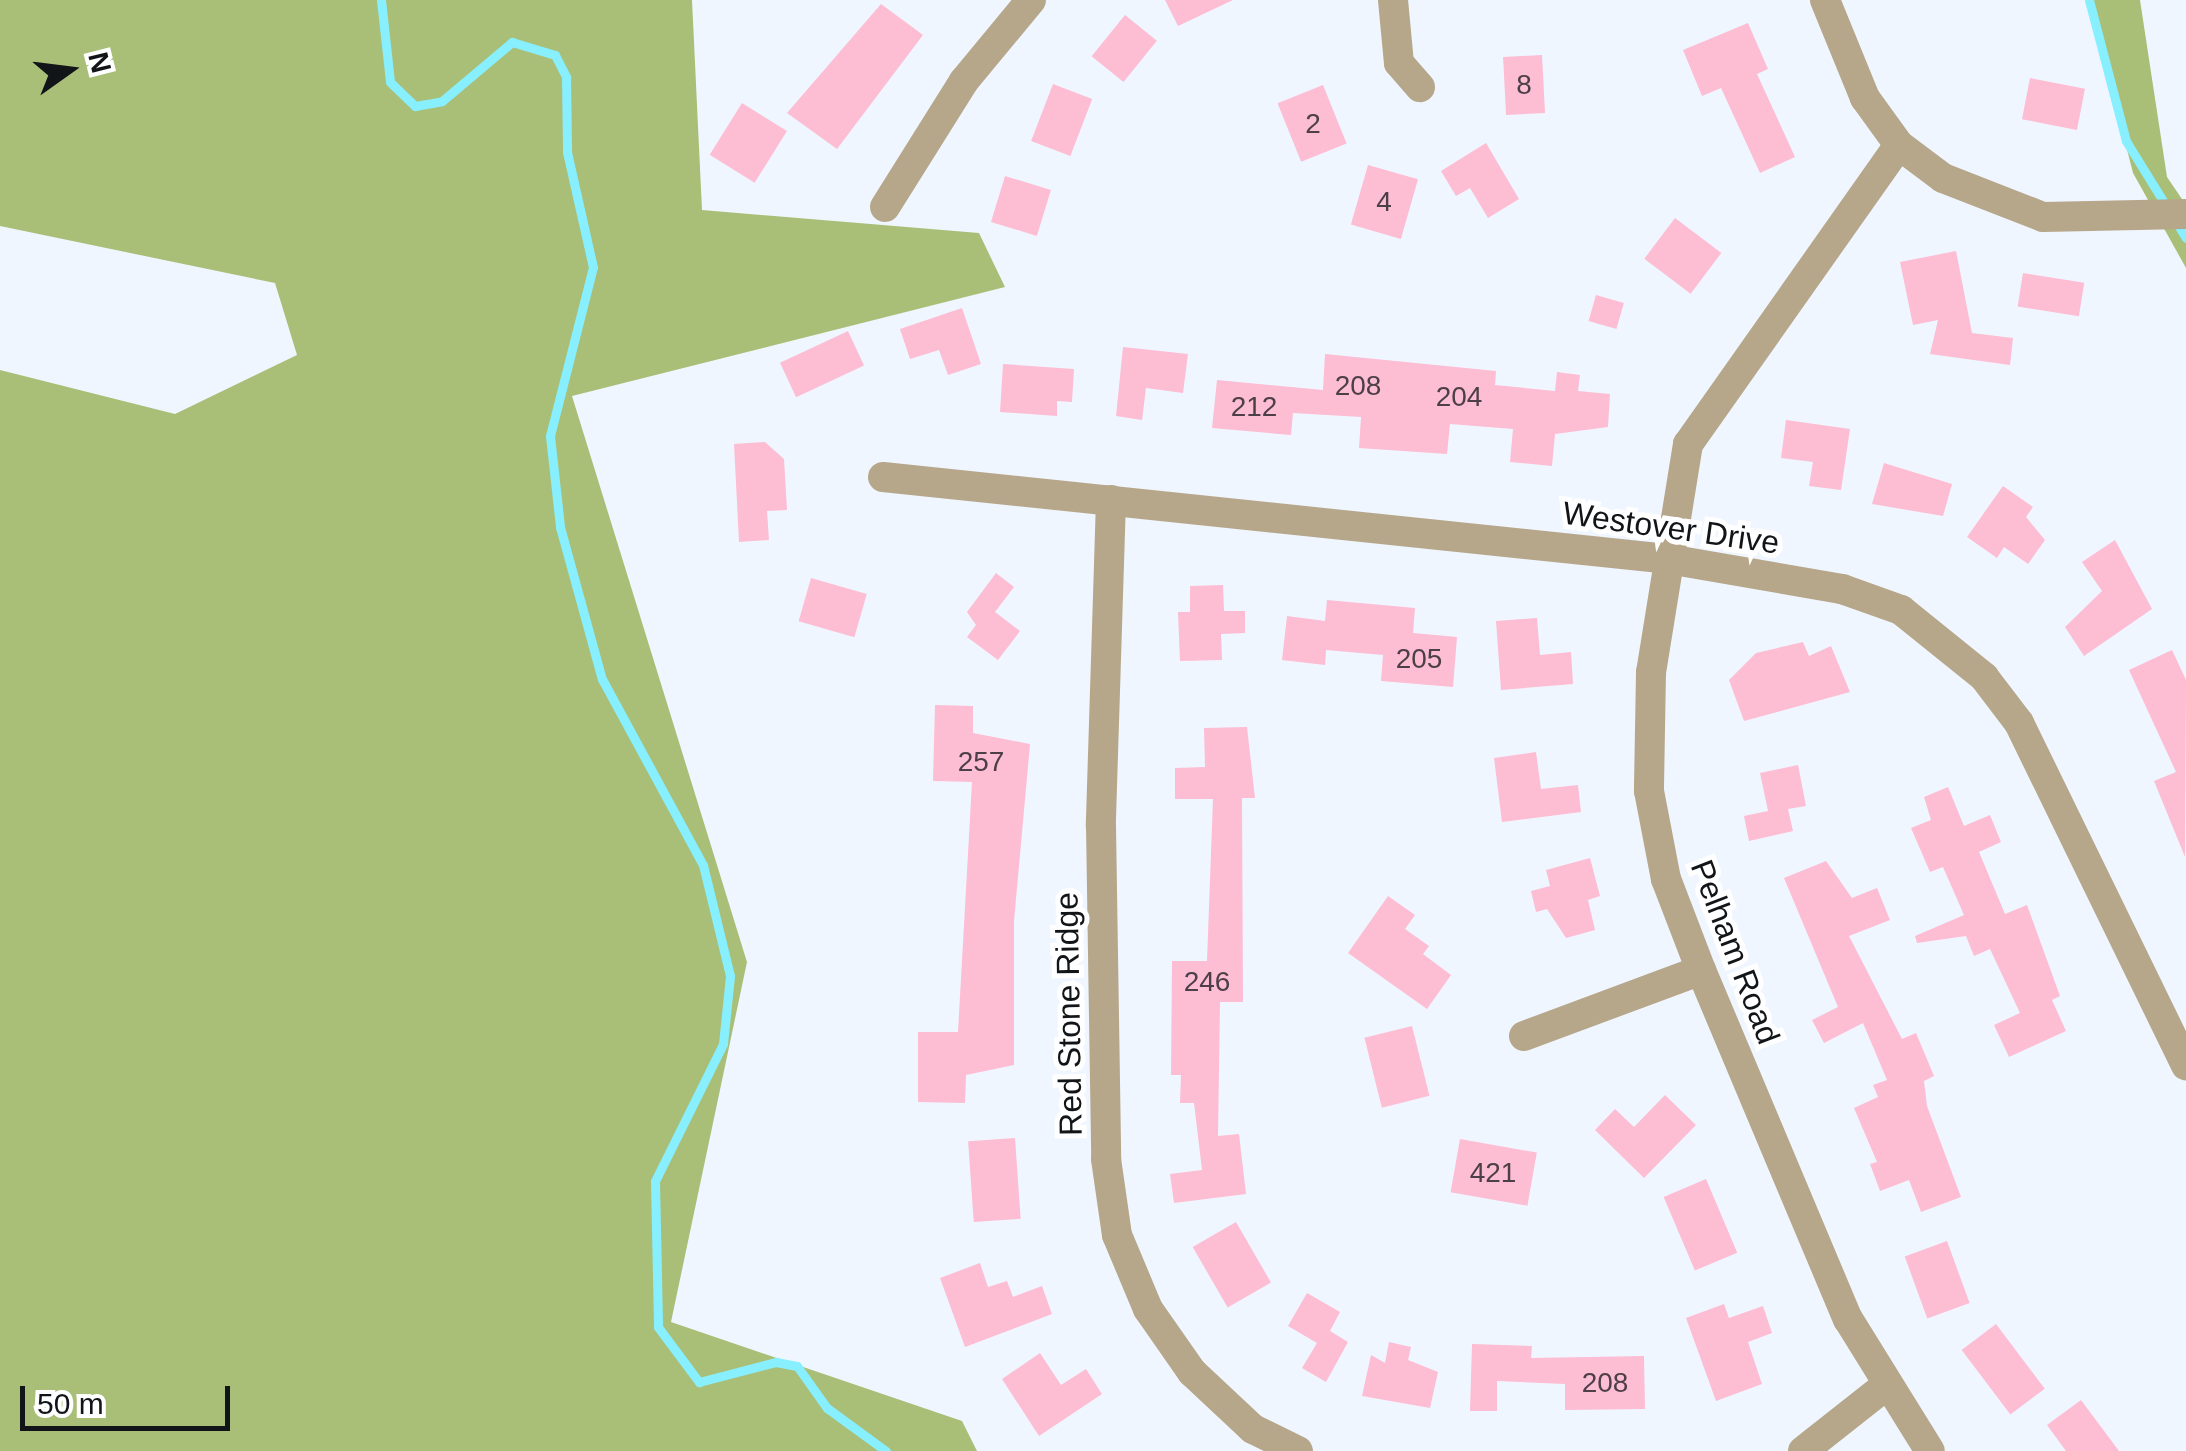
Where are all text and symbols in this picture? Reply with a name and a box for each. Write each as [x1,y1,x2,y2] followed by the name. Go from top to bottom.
[20,20,120,120] north arrow
[82,49,117,76] text: N
[1516,68,1532,102] house number: 8
[1305,107,1321,141] house number: 2
[1376,185,1392,219] house number: 4
[1335,369,1381,403] house number: 208
[1436,380,1482,414] house number: 204
[1231,390,1277,424] house number: 212
[1560,494,1782,562] street label: Westover Drive
[1396,642,1442,676] house number: 205
[958,745,1004,779] house number: 257
[1682,855,1788,1049] street label: Pelham Road
[1048,892,1090,1136] street label: Red Stone Ridge
[1184,965,1230,999] house number: 246
[1470,1156,1516,1190] house number: 421
[25,1366,235,1428] scale bar
[1582,1366,1628,1400] house number: 208
[37,1387,104,1420] text: 50 m

